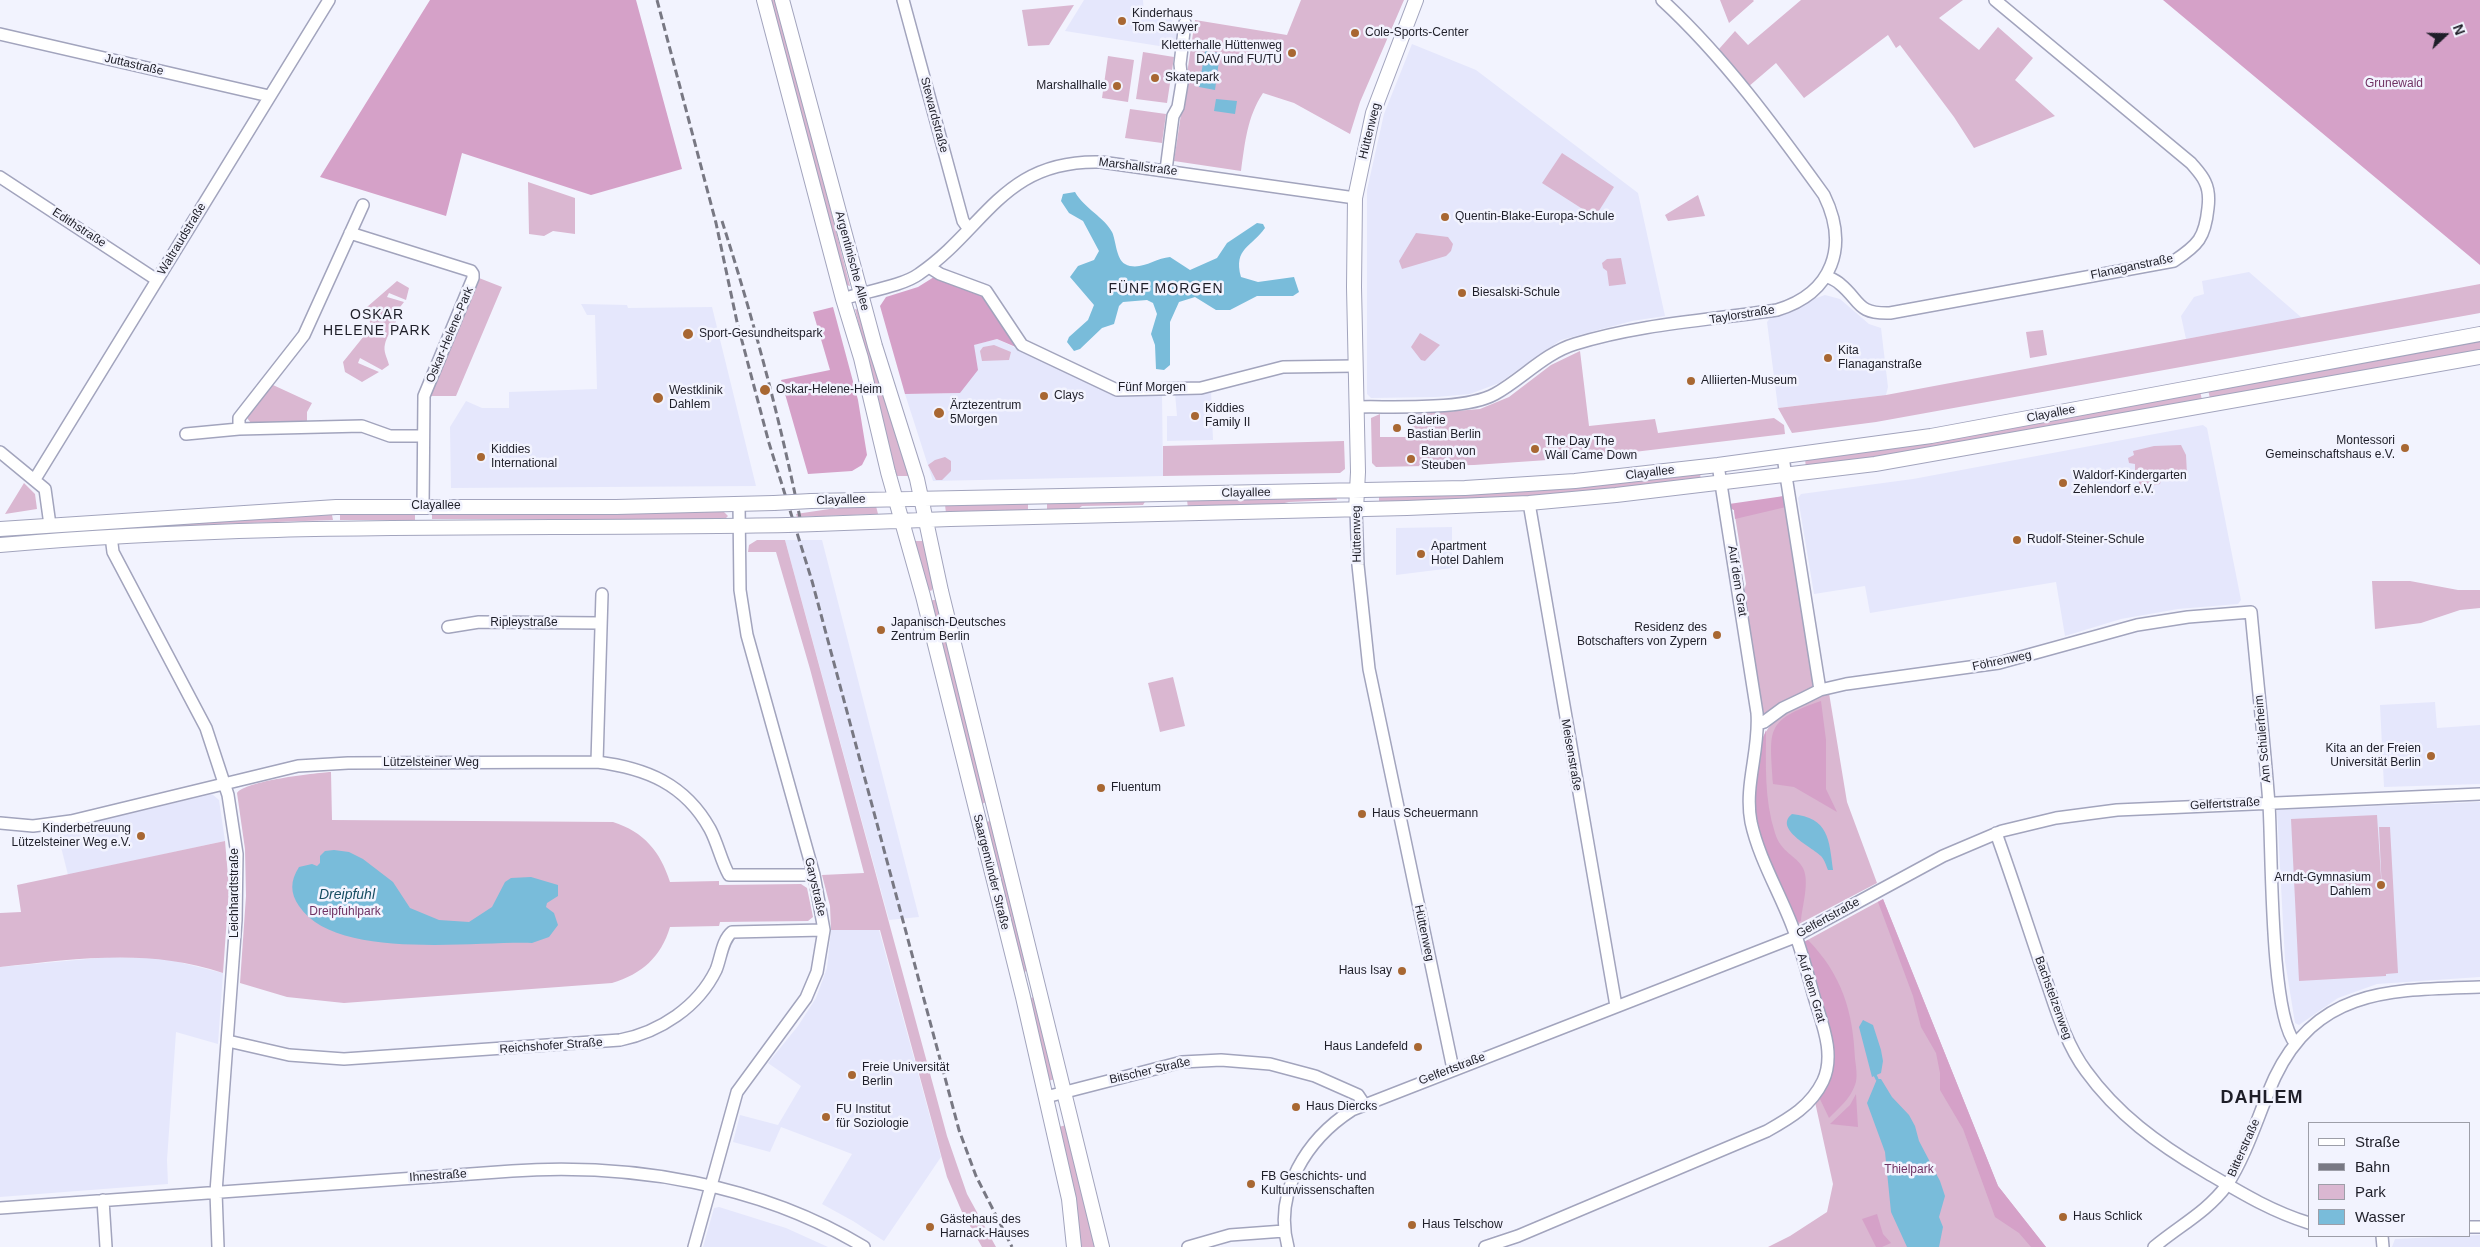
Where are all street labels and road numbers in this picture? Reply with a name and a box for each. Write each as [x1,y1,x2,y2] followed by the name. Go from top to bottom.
[103,51,165,79] street label: Juttastraße
[917,75,951,155] street label: Stewardstraße
[1356,101,1384,161] street label: Hüttenweg
[1098,155,1178,179] street label: Marshallstraße
[155,200,209,278] street label: Waltraudstraße
[49,205,109,251] street label: Edithstraße
[832,210,872,312] street label: Argentinische Allee
[2089,251,2175,283] street label: Flanaganstraße
[423,285,477,385] street label: Oskar-Helene-Park
[1708,303,1776,327] street label: Taylorstraße
[1118,381,1186,395] street label: Fünf Morgen
[2025,402,2077,426] street label: Clayallee
[1625,463,1675,483] street label: Clayallee
[1221,485,1271,501] street label: Clayallee
[816,492,866,508] street label: Clayallee
[411,499,461,513] street label: Clayallee
[1349,505,1365,563] street label: Hüttenweg
[1724,545,1750,617] street label: Auf dem Grat
[490,616,558,630] street label: Ripleystraße
[1971,648,2033,674] street label: Föhrenweg
[2252,695,2274,783] street label: Am Schülerheim
[1558,718,1584,792] street label: Meisenstraße
[383,756,479,770] street label: Lützelsteiner Weg
[2190,795,2260,813] street label: Gelfertstraße
[970,813,1012,931] street label: Saargemünder Straße
[228,848,242,938] street label: Leichhardtstraße
[801,856,829,918] street label: Garystraße
[1794,895,1862,941] street label: Gelfertstraße
[1411,903,1437,963] street label: Hüttenweg
[1794,952,1828,1024] street label: Auf dem Grat
[2031,954,2075,1042] street label: Bachstelzenweg
[499,1035,603,1057] street label: Reichshofer Straße
[1417,1050,1487,1088] street label: Gelfertstraße
[1108,1055,1192,1087] street label: Bitscher Straße
[2225,1117,2263,1179] street label: Bitterstraße
[409,1167,467,1185] street label: Ihnestraße

